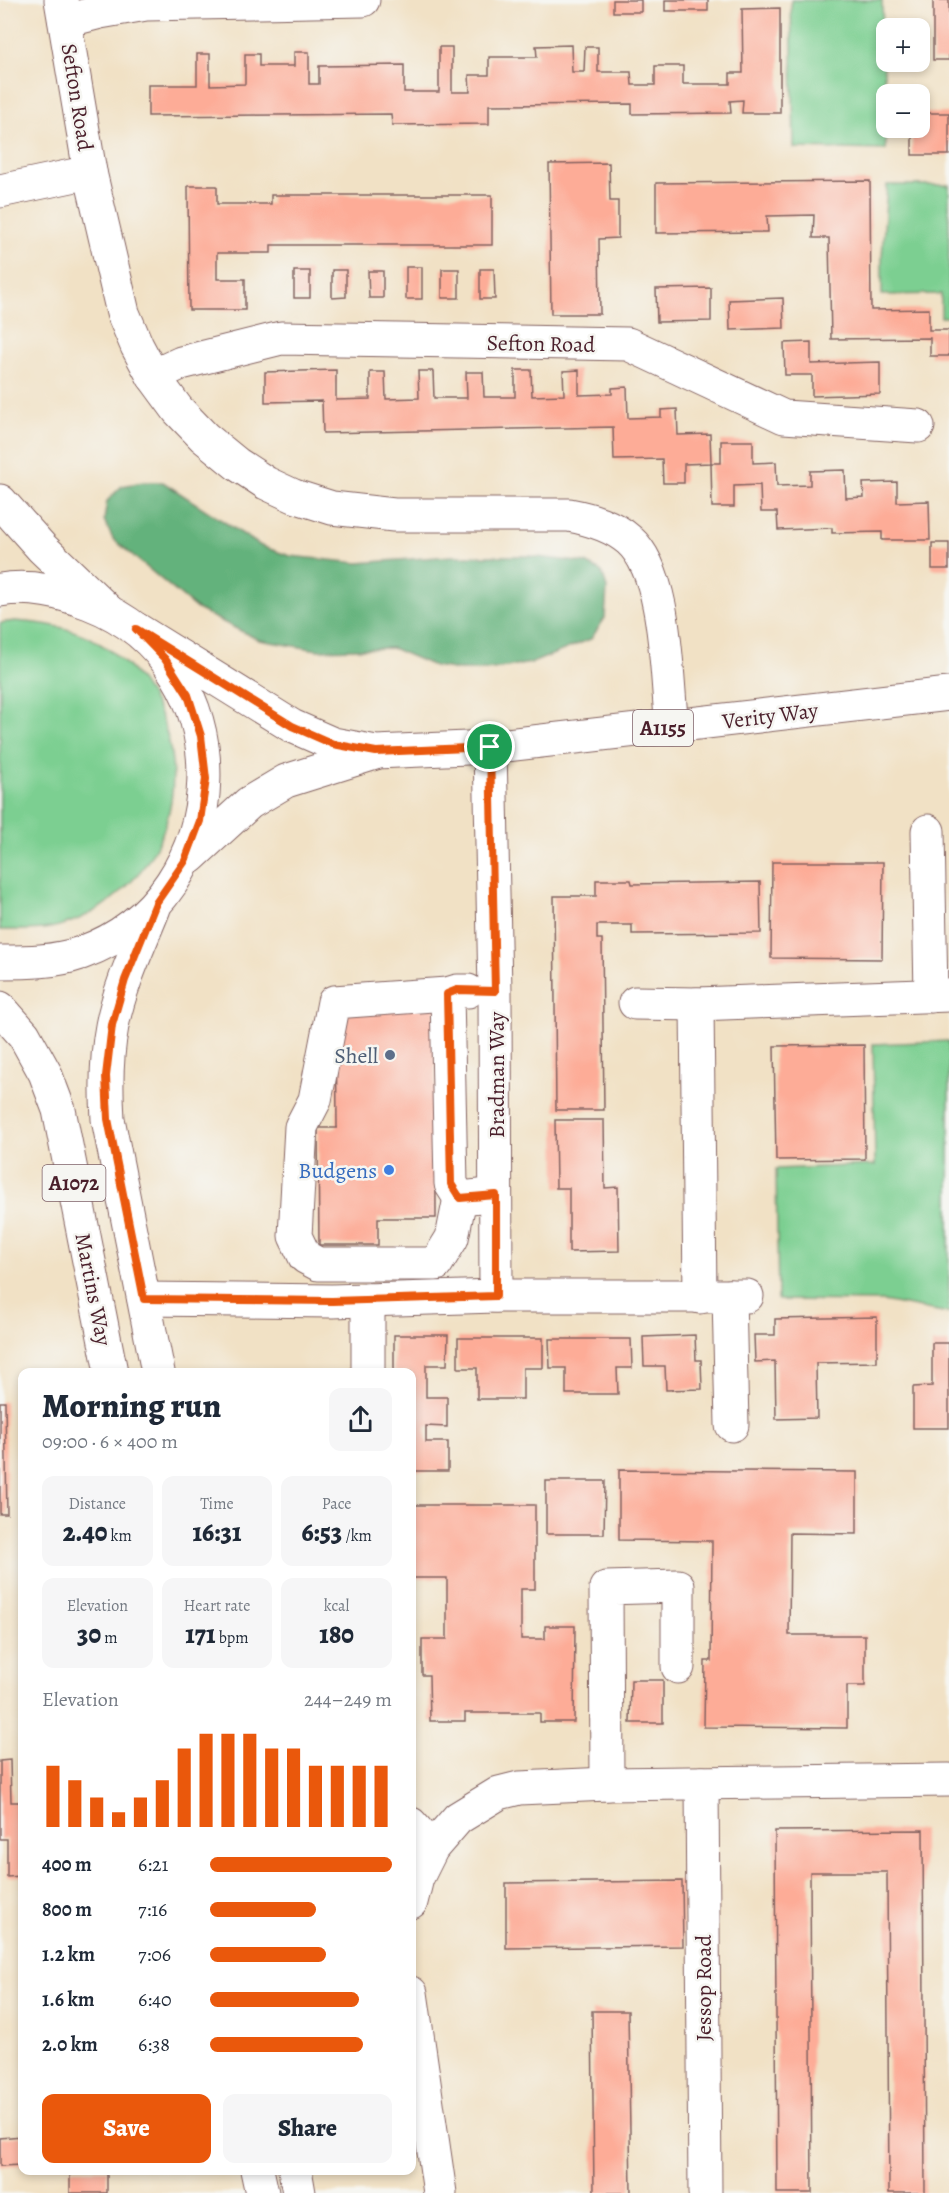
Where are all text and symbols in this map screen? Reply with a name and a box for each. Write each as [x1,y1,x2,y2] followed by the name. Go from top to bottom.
[876,18,930,138] map controls
[876,18,930,72] button: +
[54,41,100,153] street label: Sefton Road
[876,84,930,138] button: −
[486,328,596,360] street label: Sefton Road
[720,695,820,737] street label: Verity Way
[633,710,693,746] road number: A1155
[464,721,515,772] pin
[473,730,506,763] icon: arrive
[482,1012,512,1138] street label: Bradman Way
[334,1041,378,1071] place label: Shell
[383,1048,397,1062] marker: Shell
[298,1156,377,1186] place label: Budgens
[382,1163,396,1177] marker: Budgens
[42,1165,106,1201] road number: A1072
[67,1230,119,1348] street label: Martins Way
[42,1383,221,1428] text: Morning run
[329,1388,392,1451] button: share
[42,1428,178,1455] text: 09:00 · 6 × 400 m
[69,1493,126,1515] text: Distance
[200,1493,234,1515] text: Time
[322,1493,351,1515] text: Pace
[63,1515,107,1550] text: 2.40
[193,1515,241,1550] text: 16:31
[301,1515,342,1550] text: 6:53
[107,1525,132,1547] text: km
[342,1525,372,1547] text: /km
[67,1595,128,1617] text: Elevation
[184,1595,250,1617] text: Heart rate
[324,1595,349,1617] text: kcal
[77,1617,101,1652] text: 30
[185,1617,216,1652] text: 171
[319,1617,354,1652] text: 180
[101,1627,118,1649] text: m
[216,1627,249,1649] text: bpm
[42,1686,119,1713] text: Elevation
[304,1686,392,1713] text: 244–249 m
[42,1851,92,1878] text: 400 m
[138,1851,168,1878] text: 6:21
[42,1896,92,1923] text: 800 m
[138,1896,167,1923] text: 7:16
[689,1935,719,2041] street label: Jessop Road
[42,1941,95,1968] text: 1.2 km
[138,1941,171,1968] text: 7:06
[42,1986,95,2013] text: 1.6 km
[138,1986,172,2013] text: 6:40
[42,2031,98,2058] text: 2.0 km
[138,2031,170,2058] text: 6:38
[42,2094,211,2163] button: Save
[223,2094,392,2163] button: Share

